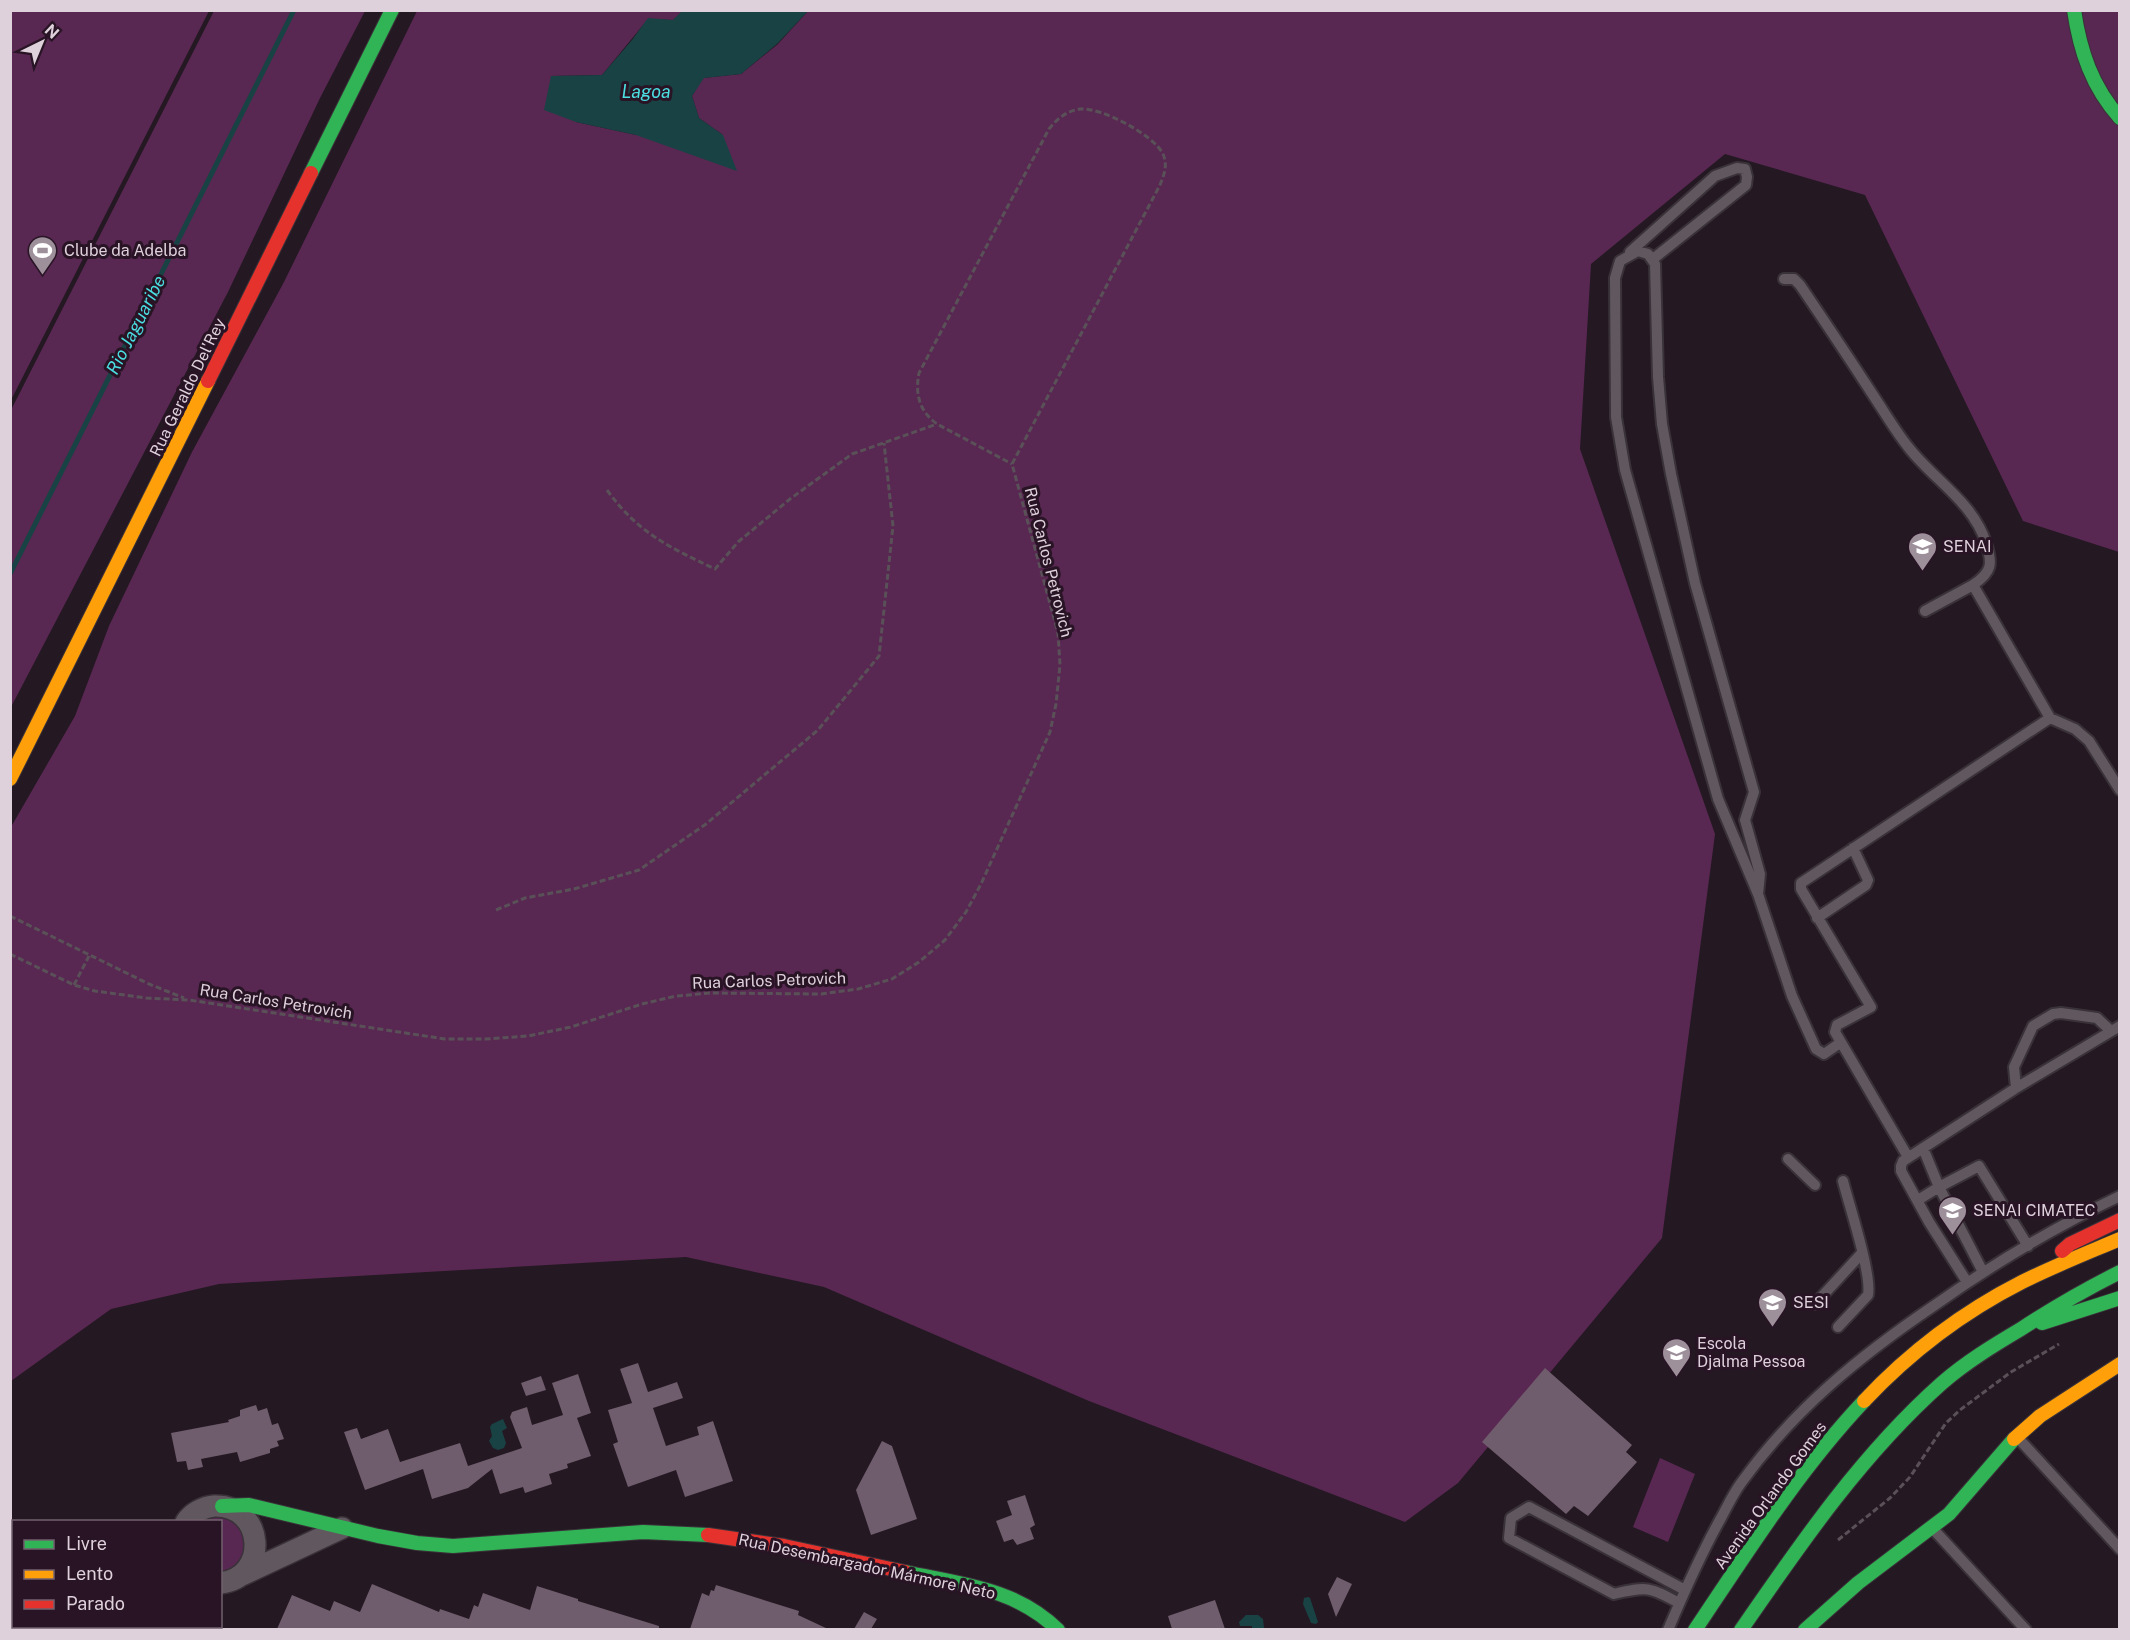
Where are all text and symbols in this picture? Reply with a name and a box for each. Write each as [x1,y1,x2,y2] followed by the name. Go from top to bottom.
[12,12,72,72] north arrow
[41,20,63,43] text: N
[622,81,670,102] water label: Lagoa
[27,234,59,276] sports icon: Clube da Adelba
[64,241,186,260] place label: Clube da Adelba
[102,272,170,378] water label: Rio Jaguaribe
[146,315,229,459] street label: Rua Geraldo Del'Rey
[1021,485,1076,639] street label: Rua Carlos Petrovich
[1906,530,1938,572] school or university icon: SENAI
[1943,537,1992,556] place label: SENAI
[692,968,846,993] street label: Rua Carlos Petrovich
[198,980,353,1023] street label: Rua Carlos Petrovich
[1936,1194,1968,1236] school or university icon: SENAI CIMATEC
[1973,1201,2096,1220] place label: SENAI CIMATEC
[1756,1286,1788,1328] school or university icon: SESI
[1793,1293,1829,1312] place label: SESI
[1697,1334,1805,1371] place label: Escola Djalma Pessoa
[1660,1336,1692,1378] school or university icon: Escola Djalma Pessoa
[1710,1418,1830,1573] street label: Avenida Orlando Gomes
[12,1520,222,1628] legend
[737,1530,997,1603] street label: Rua Desembargador Mármore Neto
[66,1533,107,1554] text: Livre
[66,1563,113,1584] text: Lento
[66,1593,125,1614] text: Parado

